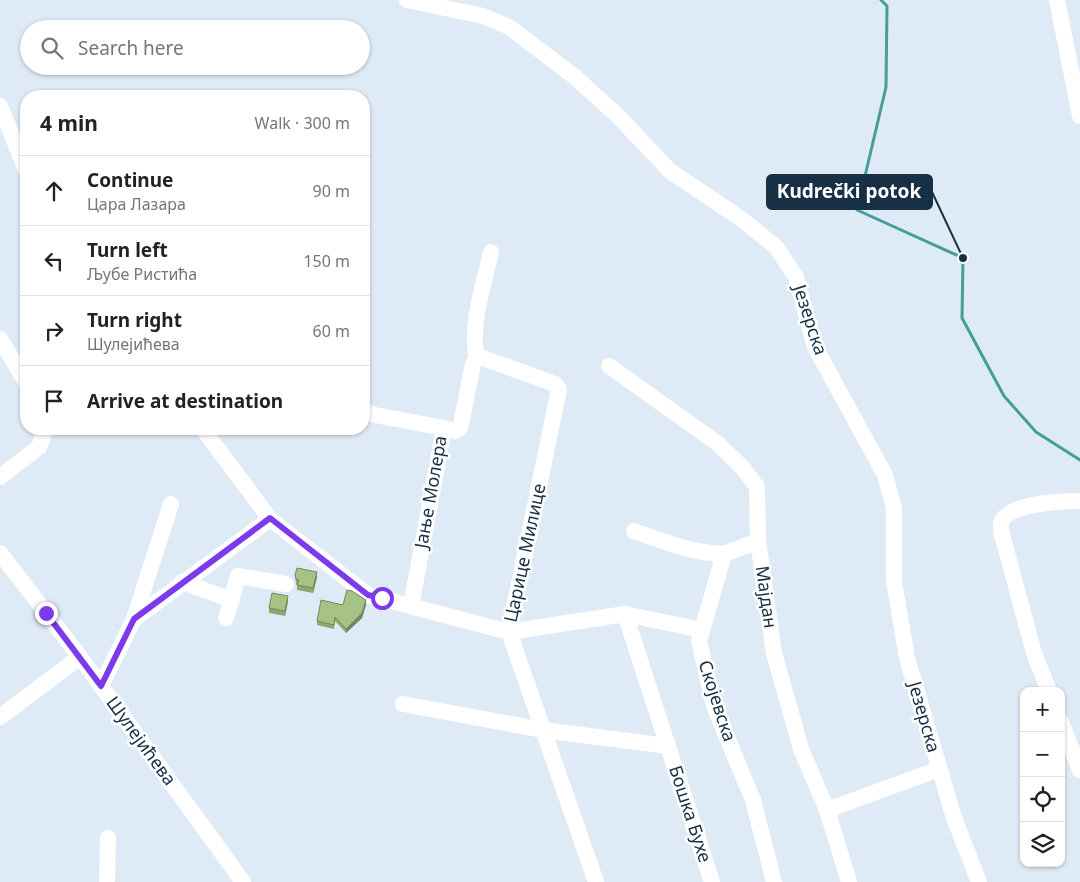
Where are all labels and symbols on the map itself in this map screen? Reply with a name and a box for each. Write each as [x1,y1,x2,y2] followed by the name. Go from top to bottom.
[767,175,932,209] callout: Kudrečki potok
[777,178,921,204] text: Kudrečki potok
[788,280,834,358] street label: Језерска
[408,434,452,552] street label: Јање Молера
[498,481,550,624] street label: Царице Милице
[751,564,783,630] street label: Мајдан
[371,587,394,610] route start
[35,602,58,625] route end
[694,657,742,744] street label: Скојевска
[903,677,946,755] street label: Језерска
[101,691,182,790] street label: Шулејићева
[664,762,718,865] street label: Бошка Бухе

